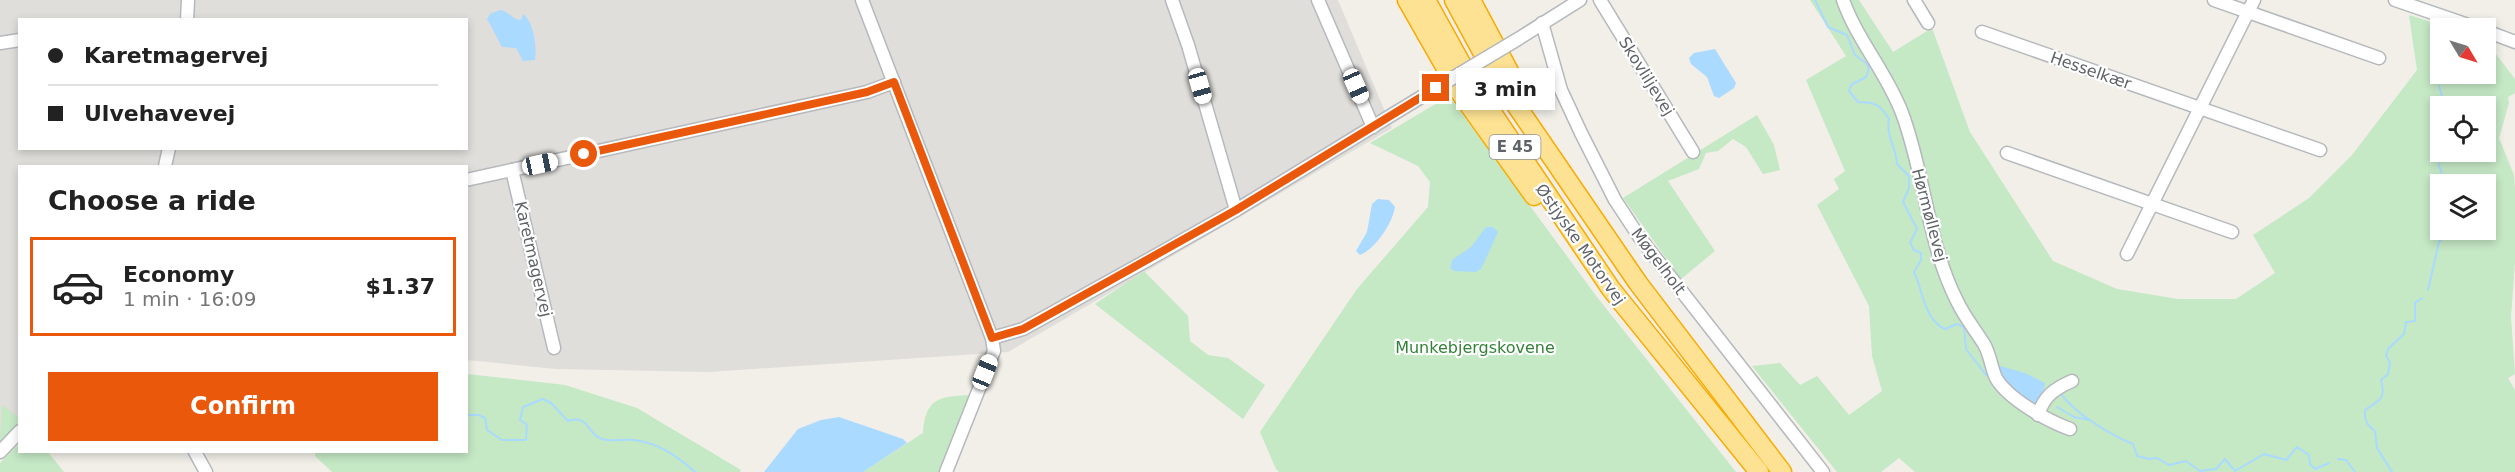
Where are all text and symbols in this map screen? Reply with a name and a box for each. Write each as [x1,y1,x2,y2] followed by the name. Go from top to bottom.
[2430,18,2496,84] north arrow
[2430,18,2496,240] map controls
[1615,33,1678,119] street label: Skovliljevej
[84,43,268,68] text: Karetmagervej
[2048,48,2134,93] street label: Hesselkær
[1186,66,1214,106] car
[1340,66,1372,106] car
[1457,67,1556,109] callout: 3 min
[1422,74,1449,101] route end
[1474,77,1537,101] text: 3 min
[2430,96,2496,162] button: locate
[84,101,235,126] text: Ulvehavevej
[1490,135,1540,159] road number: E 45
[570,140,597,167] route start
[521,151,559,177] car
[1908,166,1951,264] street label: Hørmøllevej
[2430,174,2496,240] button: layers
[1532,180,1629,308] street label: Østjyske Motorvej
[48,185,256,216] text: Choose a ride
[511,199,556,319] street label: Karetmagervej
[1627,224,1690,298] street label: Møgelholt
[51,260,105,314] icon: car
[123,262,234,287] text: Economy
[365,274,435,299] text: $1.37
[123,287,257,311] text: 1 min · 16:09
[1395,338,1555,357] park label: Munkebjergskovene
[970,352,1000,392] car
[48,372,438,441] button: Confirm

